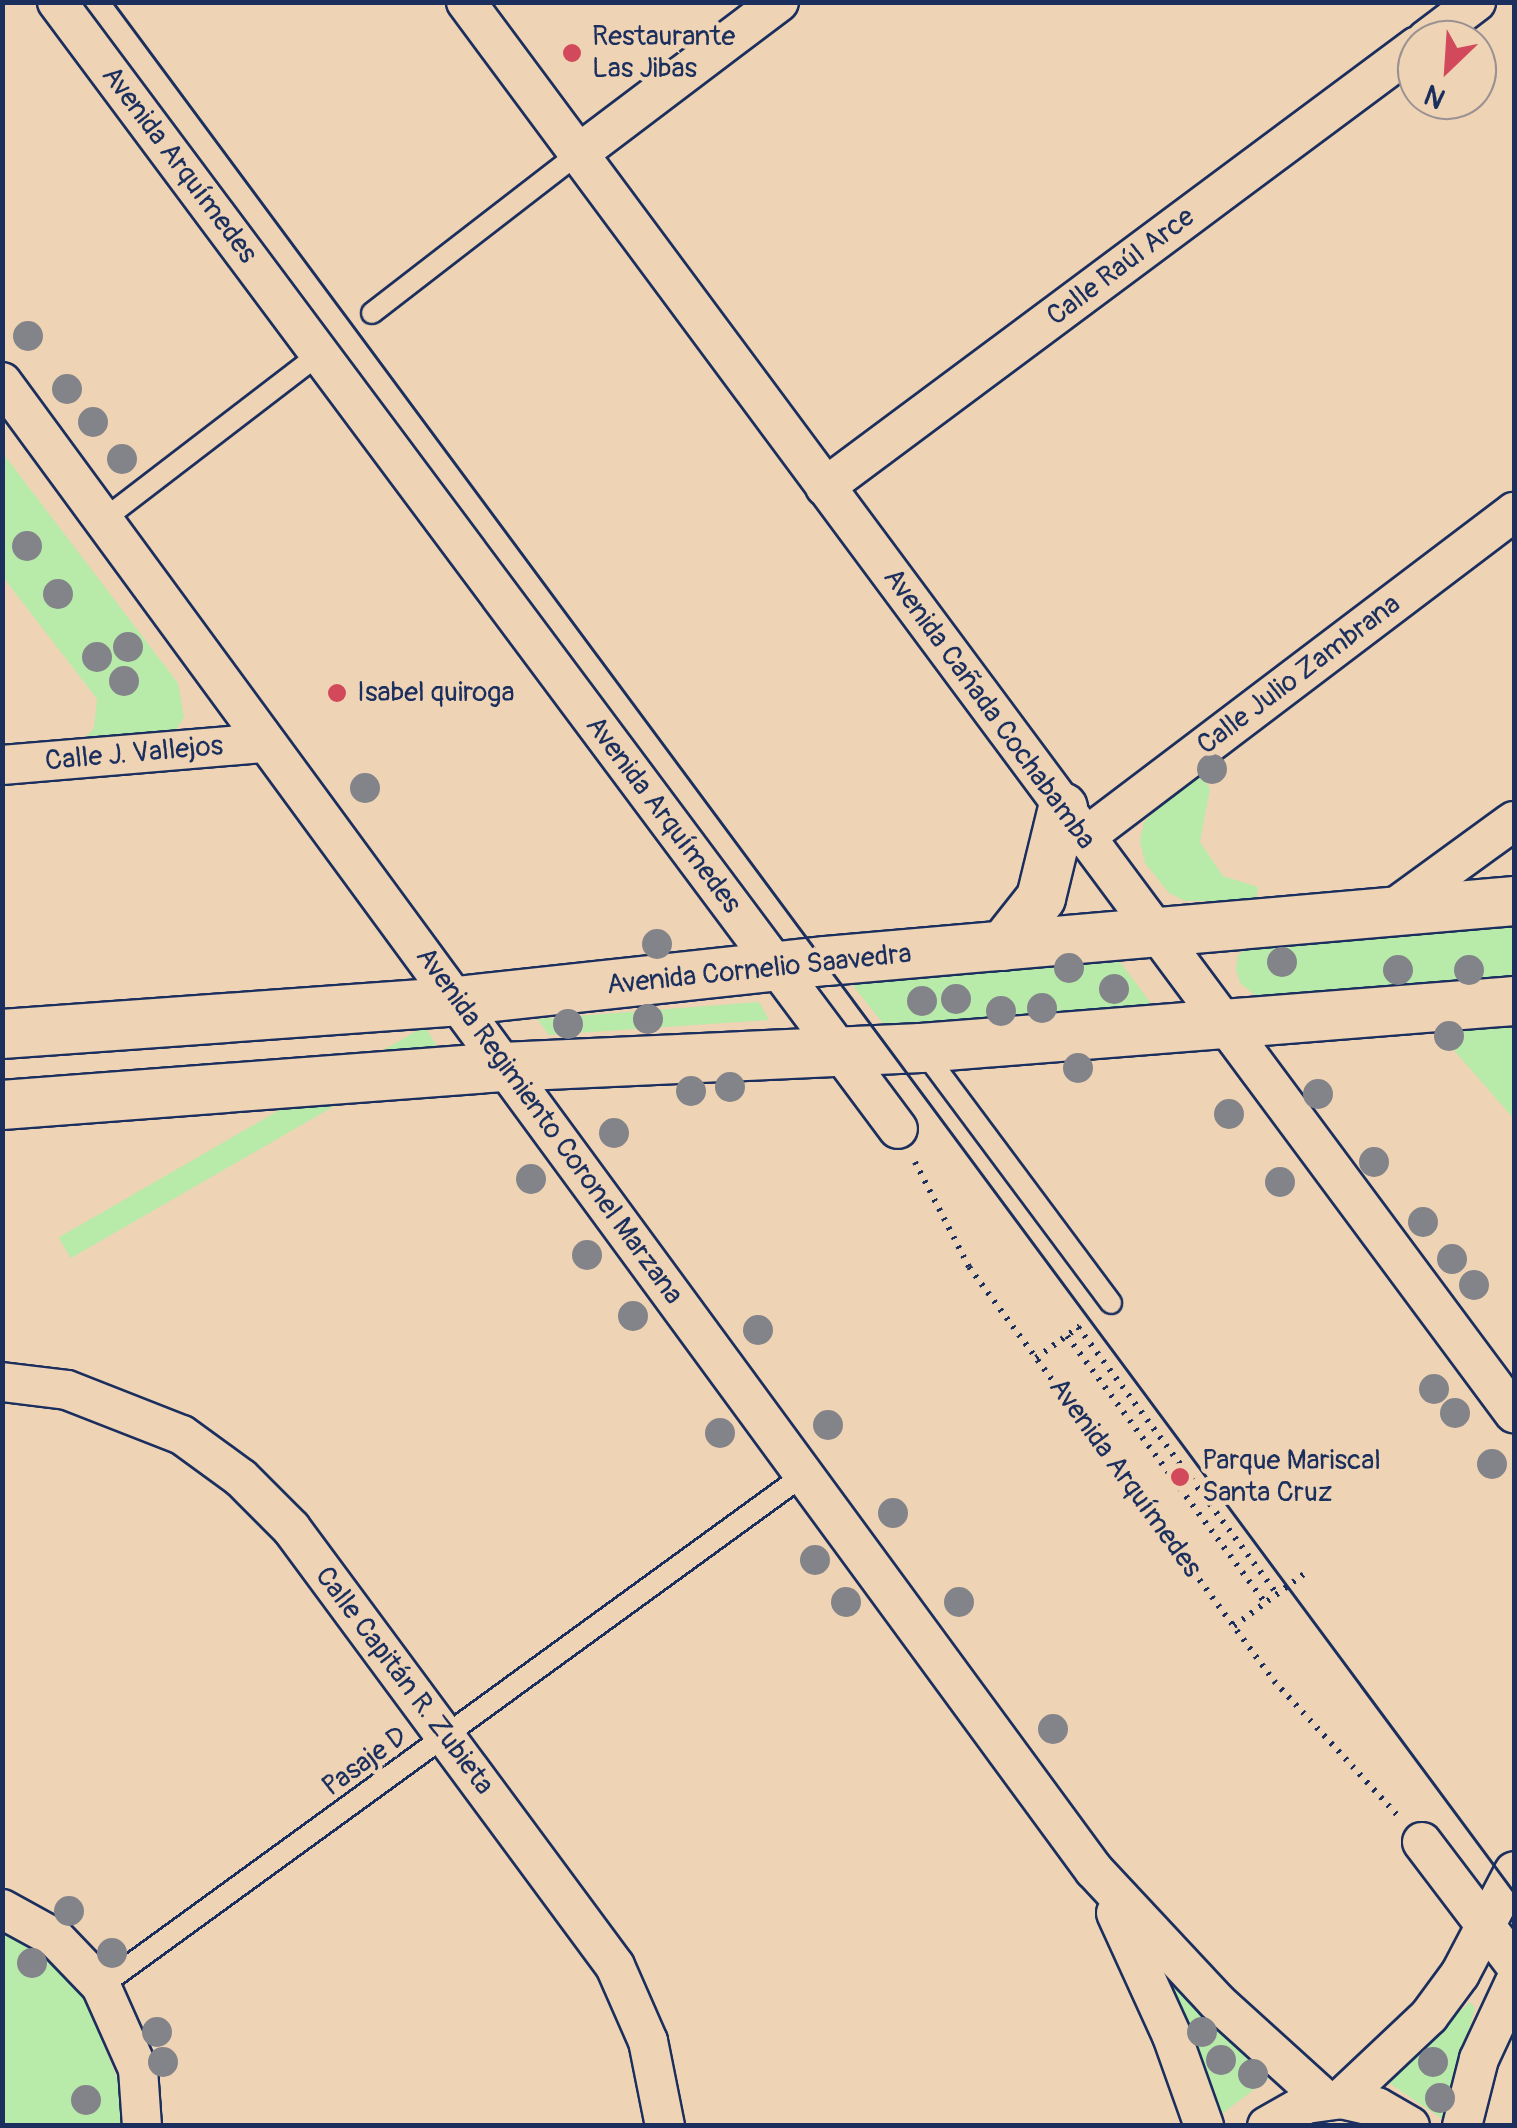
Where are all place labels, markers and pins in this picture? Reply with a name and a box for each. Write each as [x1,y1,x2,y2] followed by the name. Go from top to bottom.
[592,20,735,86] place label: Restaurante Las Jibas
[561,42,583,64] marker: Restaurante Las Jibas
[357,676,514,710] place label: Isabel quiroga
[326,682,348,704] marker: Isabel quiroga
[1202,1444,1381,1510] place label: Parque Mariscal Santa Cruz
[1167,1464,1193,1490] marker: Parque Mariscal Santa Cruz

